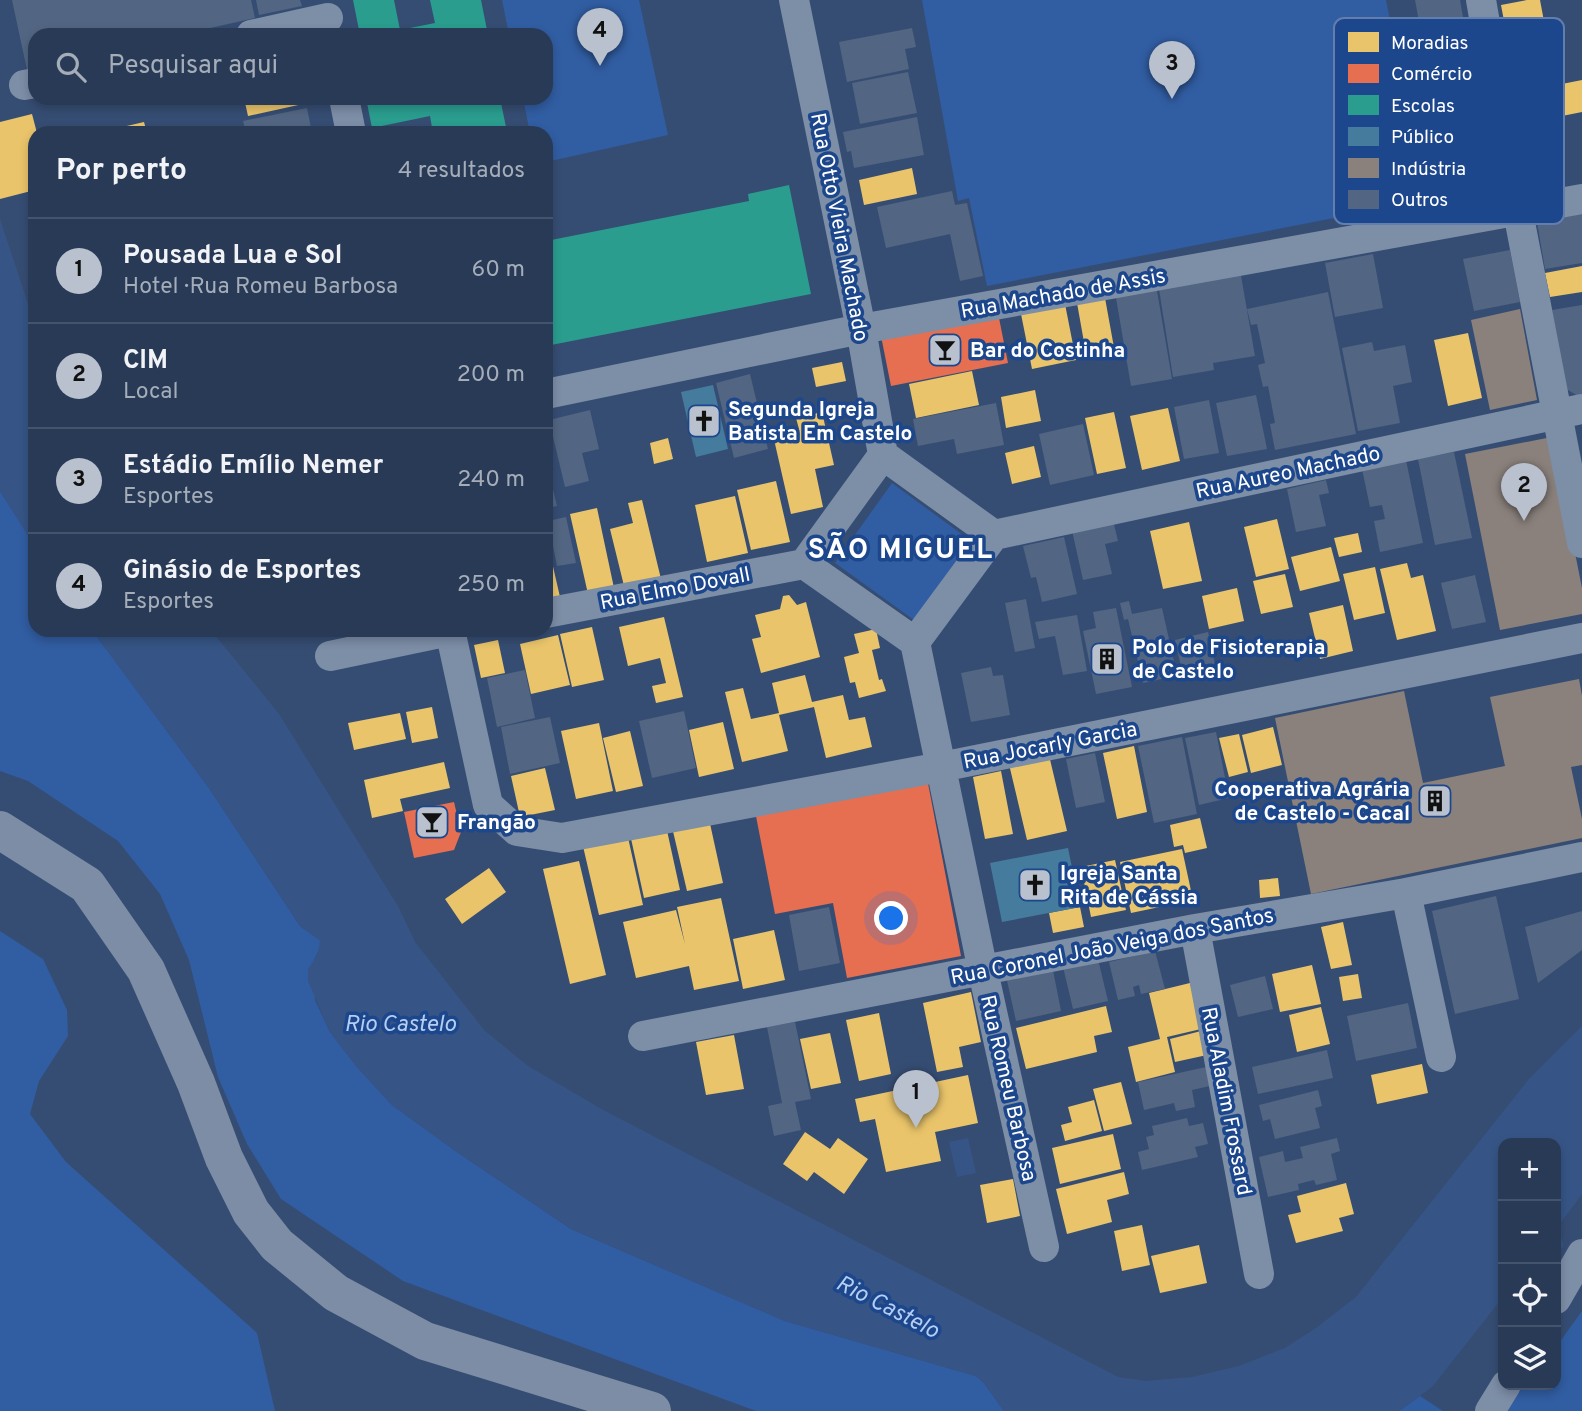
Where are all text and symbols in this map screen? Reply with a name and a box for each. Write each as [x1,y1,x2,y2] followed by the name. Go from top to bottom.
[577,8,623,66] pin: 4
[1334,18,1564,224] legend
[28,28,553,105] search box
[1391,32,1469,56] text: Moradias
[1149,41,1195,99] pin: 3
[52,48,90,86] icon: search
[108,50,278,83] text: Pesquisar aqui
[1391,63,1472,87] text: Comércio
[1391,95,1455,119] text: Escolas
[803,111,874,344] street label: Rua Otto Vieira Machado
[1391,126,1454,150] text: Público
[56,153,187,190] text: Por perto
[398,157,525,186] text: 4 resultados
[1391,158,1466,182] text: Indústria
[1391,189,1448,213] text: Outros
[123,240,342,273] text: Pousada Lua e Sol
[74,256,84,285] text: 1
[472,256,525,285] text: 60 m
[959,263,1168,326] street label: Rua Machado de Assis
[123,273,398,302] text: Hotel · Rua Romeu Barbosa
[926,331,964,369] bar icon: Bar do Costinha
[970,338,1125,365] place label: Bar do Costinha
[123,345,168,378] text: CIM
[72,361,86,390] text: 2
[457,361,525,390] text: 200 m
[123,378,178,407] text: Local
[728,397,913,448] place label: Segunda Igreja Batista Em Castelo
[685,402,723,440] church icon: Segunda Igreja Batista Em Castelo
[1194,441,1383,506] street label: Rua Aureo Machado
[123,450,383,483] text: Estádio Emílio Nemer
[1501,463,1547,521] pin: 2
[72,466,86,495] text: 3
[457,466,525,495] text: 240 m
[123,483,214,512] text: Esportes
[808,532,994,569] district label: SÃO MIGUEL
[123,555,362,588] text: Ginásio de Esportes
[598,562,753,617] street label: Rua Elmo Dovall
[72,571,86,600] text: 4
[457,571,525,600] text: 250 m
[123,588,214,617] text: Esportes
[1132,635,1325,686] place label: Polo de Fisioterapia de Castelo
[1088,640,1126,678] building icon: Polo de Fisioterapia de Castelo
[961,716,1140,777] street label: Rua Jocarly Garcia
[1214,777,1410,828] place label: Cooperativa Agrária de Castelo - Cacal
[1416,782,1454,820] building icon: Cooperativa Agrária de Castelo - Cacal
[413,803,451,841] bar icon: Frangão
[457,810,536,837] place label: Frangão
[1060,861,1198,912] place label: Igreja Santa Rita de Cássia
[1016,866,1054,904] church icon: Igreja Santa Rita de Cássia
[874,901,908,935] your location
[948,903,1276,992] street label: Rua Coronel João Veiga dos Santos
[973,992,1042,1184] street label: Rua Romeu Barbosa
[1194,1005,1257,1198] street label: Rua Aladim Frossard
[344,1011,457,1040] water label: Rio Castelo
[893,1070,939,1128] pin: 1
[1498,1138,1561,1390] map controls
[1498,1138,1561,1201] button: +
[1498,1201,1561,1264] button: −
[1498,1264,1561,1327] button: locate
[831,1270,944,1347] water label: Rio Castelo
[1498,1327,1561,1390] button: layers

